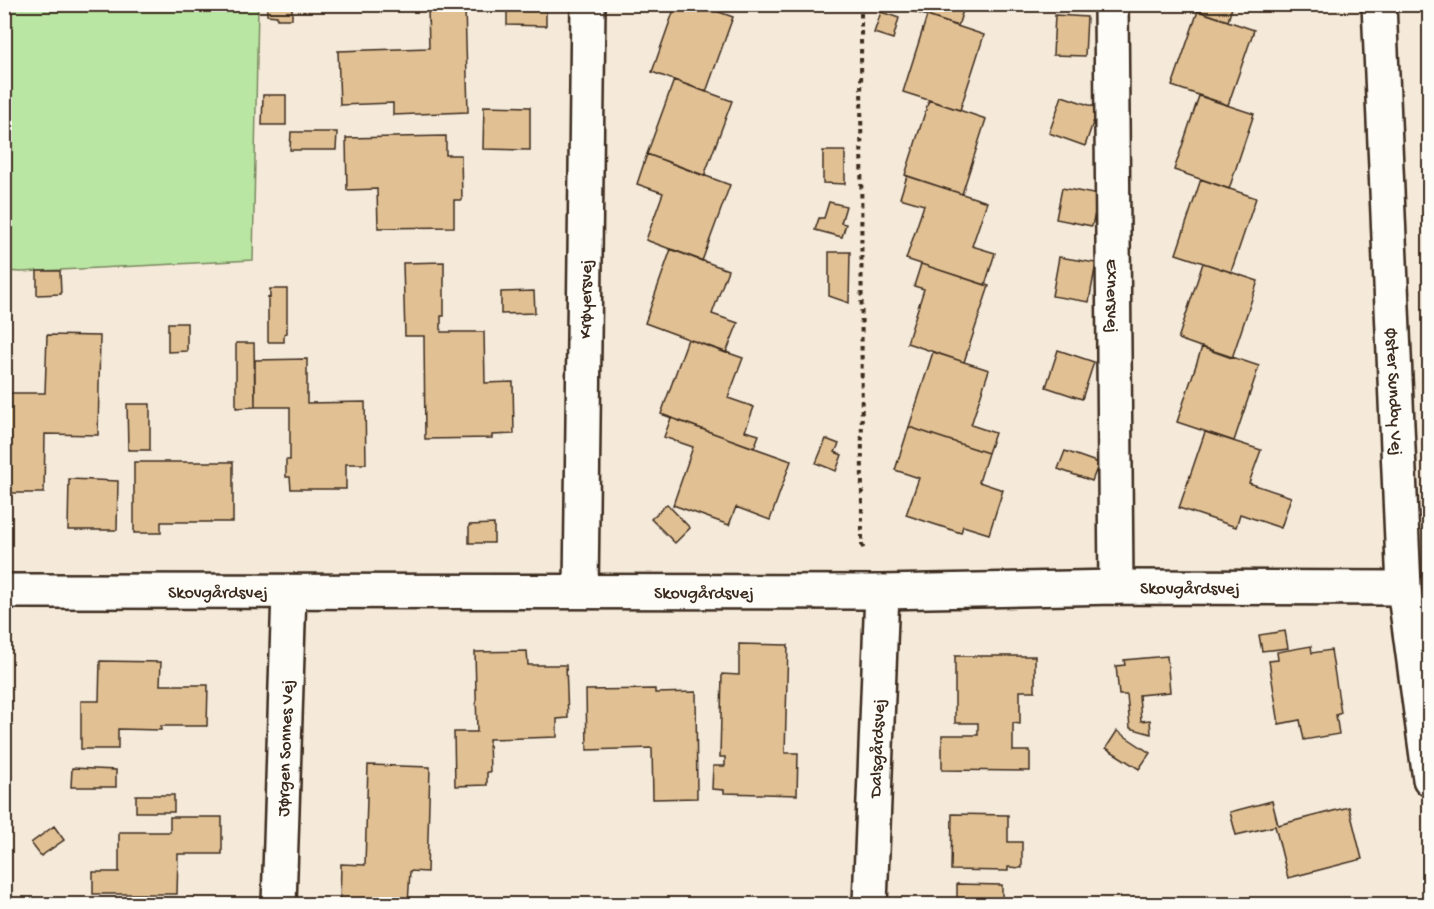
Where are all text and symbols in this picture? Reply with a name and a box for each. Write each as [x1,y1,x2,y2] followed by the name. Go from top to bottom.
[576,259,598,339] street label: Krøyersvej
[1100,259,1122,333] street label: Exnersvej
[1380,327,1406,456] street label: Øster Sundby Vej
[1140,579,1240,600] street label: Skovgårdsvej
[168,583,268,604] street label: Skovgårdsvej
[654,584,754,605] street label: Skovgårdsvej
[274,679,299,817] street label: Jørgen Sonnes Vej
[866,699,891,799] street label: Dalsgårdsvej

